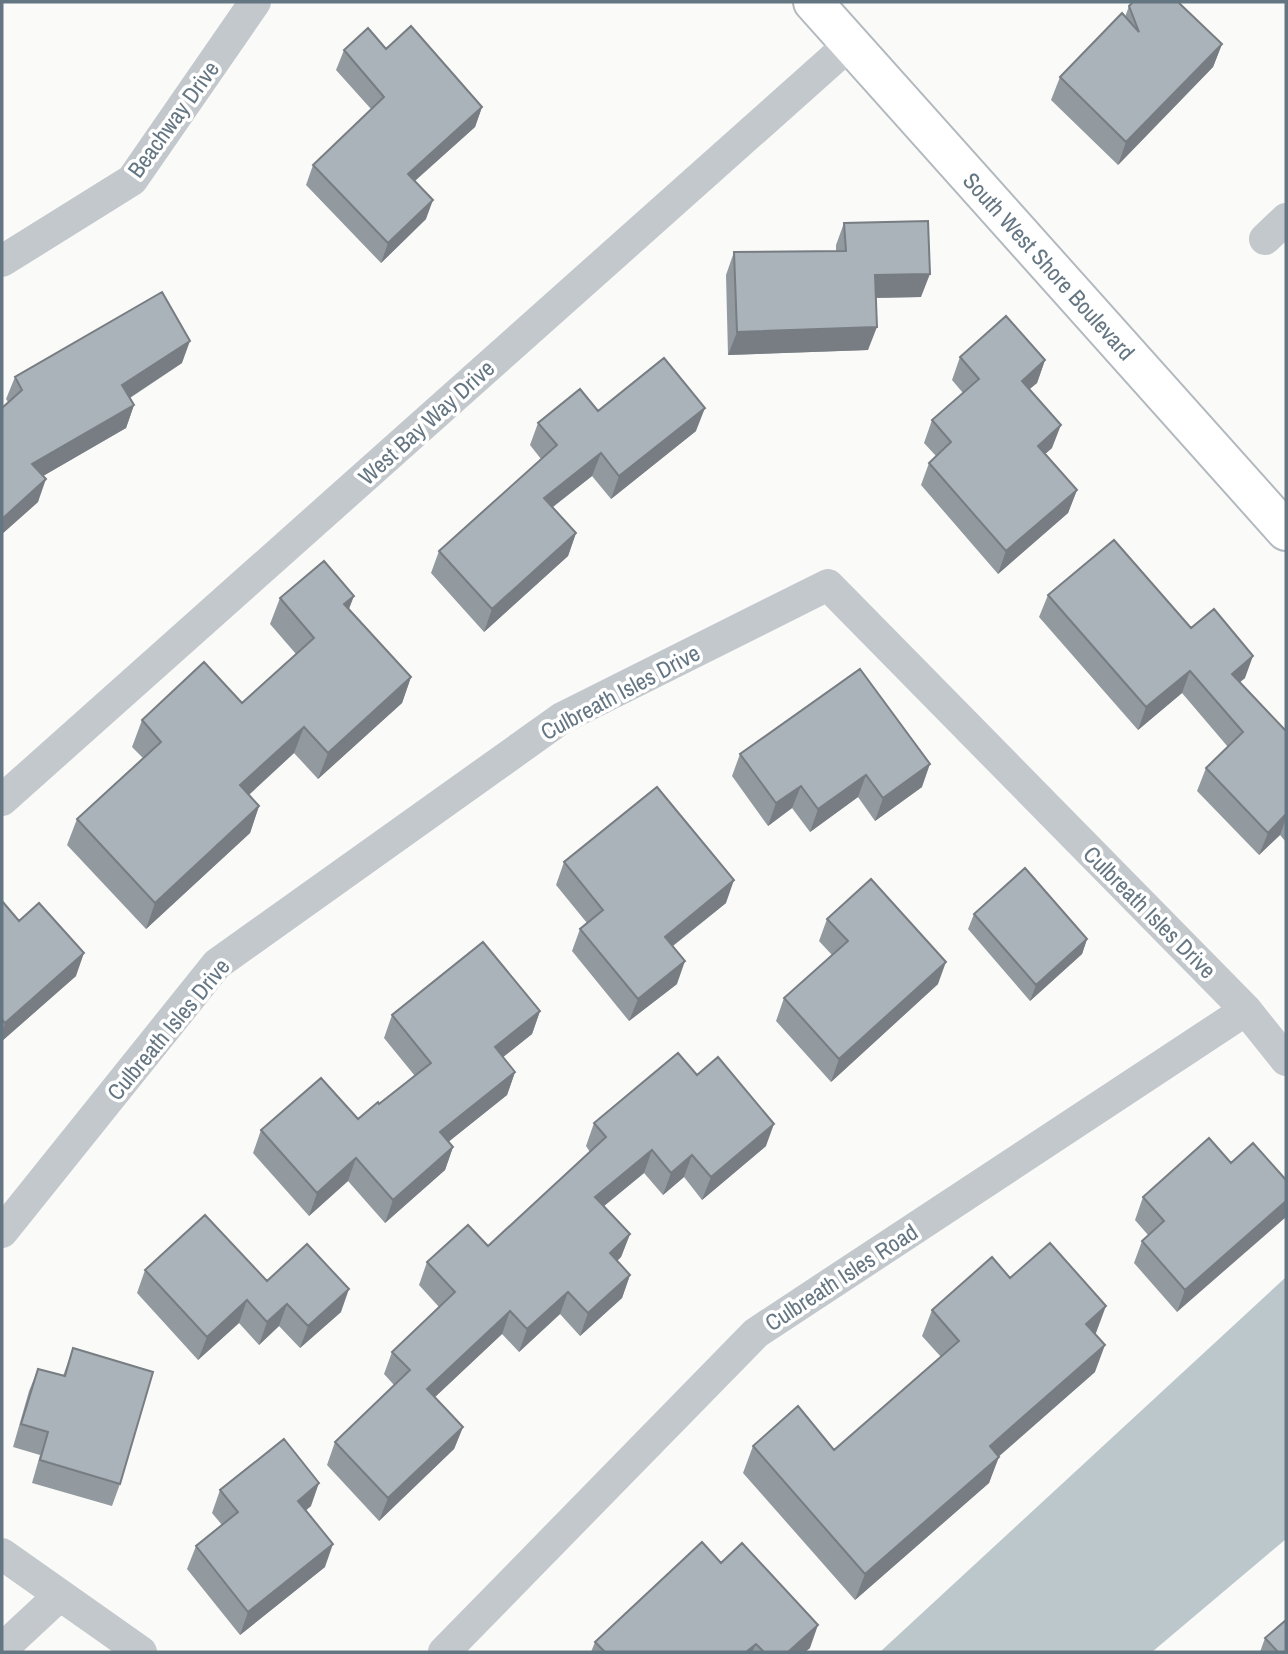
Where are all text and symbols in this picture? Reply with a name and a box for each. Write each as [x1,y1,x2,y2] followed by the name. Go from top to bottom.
[120,54,226,184] street label: Beachway Drive
[956,165,1142,367] street label: South West Shore Boulevard
[351,353,501,491] street label: West Bay Way Drive
[535,637,705,747] street label: Culbreath Isles Drive
[1077,839,1223,985] street label: Culbreath Isles Drive
[100,952,236,1106] street label: Culbreath Isles Drive
[759,1216,923,1338] street label: Culbreath Isles Road

